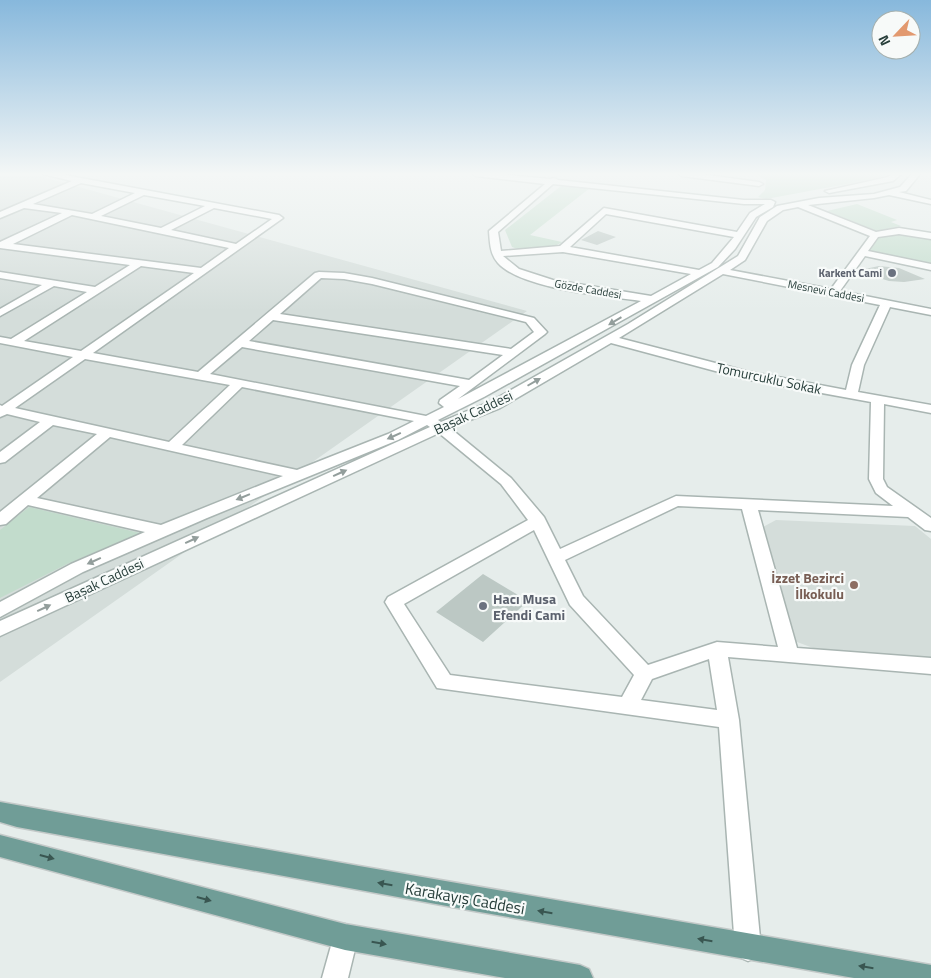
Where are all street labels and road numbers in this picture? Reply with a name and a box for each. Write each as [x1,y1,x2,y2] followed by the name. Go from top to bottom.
[553,275,623,303] street label: Gözde Caddesi
[786,276,866,306] street label: Mesnevi Caddesi
[715,357,824,399] street label: Tomurcuklu Sokak
[430,385,516,439] street label: Başak Caddesi
[61,553,147,607] street label: Başak Caddesi
[403,876,527,920] street label: Karakayış Caddesi

